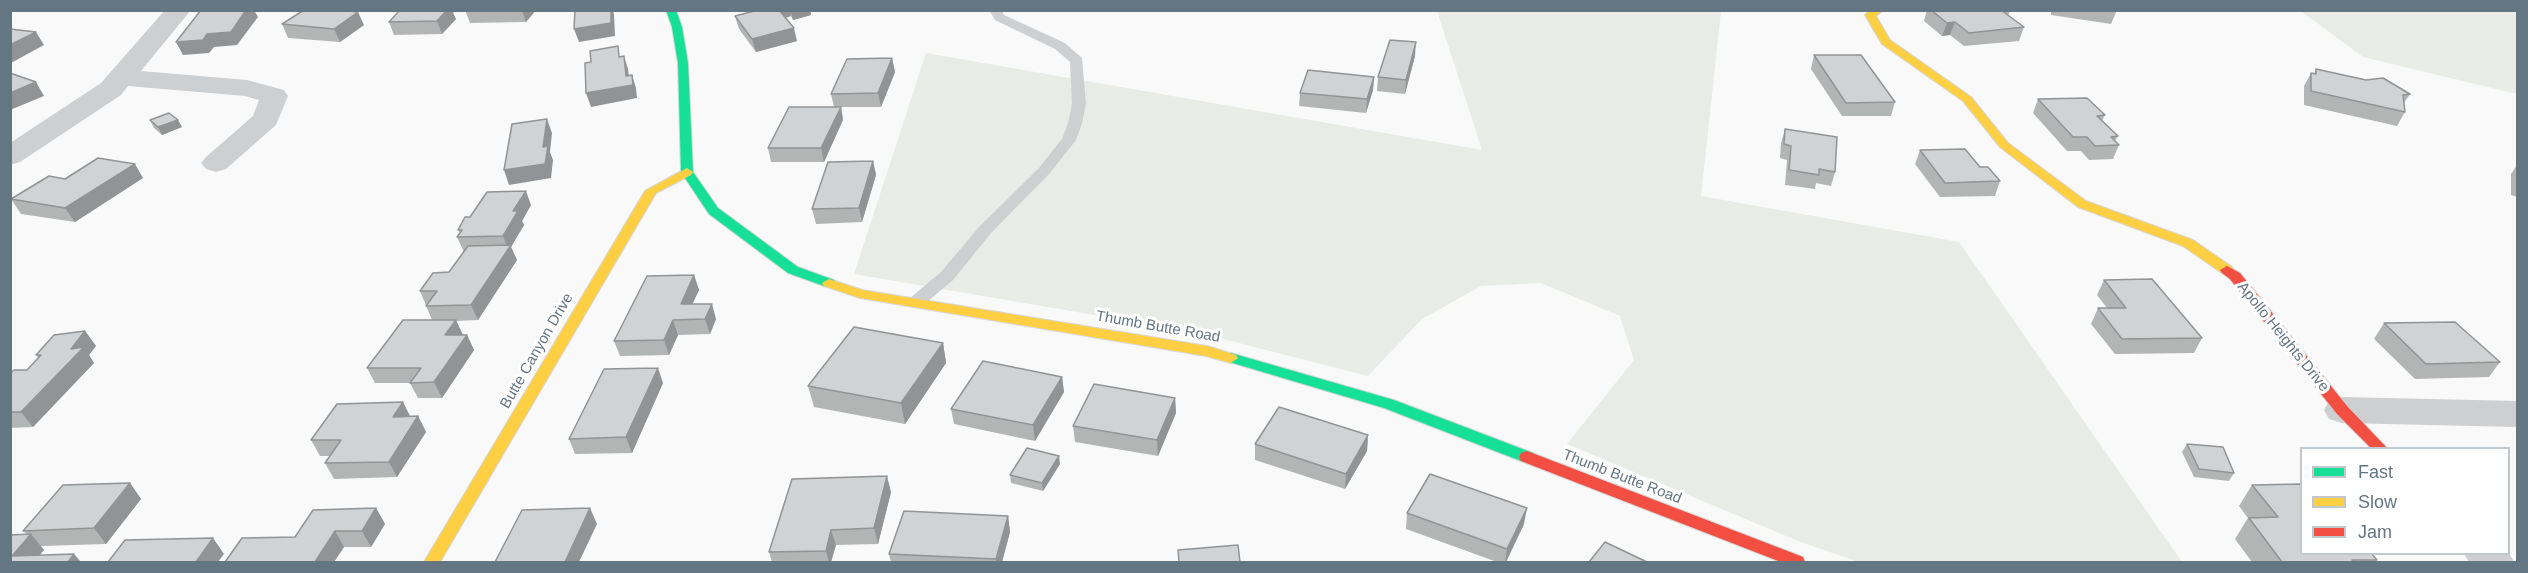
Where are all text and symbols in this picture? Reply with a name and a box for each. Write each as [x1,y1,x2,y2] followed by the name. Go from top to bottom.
[2233,279,2333,395] street label: Apollo Heights Drive
[497,290,577,412] street label: Butte Canyon Drive
[1094,307,1222,347] street label: Thumb Butte Road
[1560,446,1684,508] street label: Thumb Butte Road
[2300,447,2510,555] legend
[2358,462,2393,482] text: Fast
[2358,492,2397,512] text: Slow
[2358,522,2392,542] text: Jam

